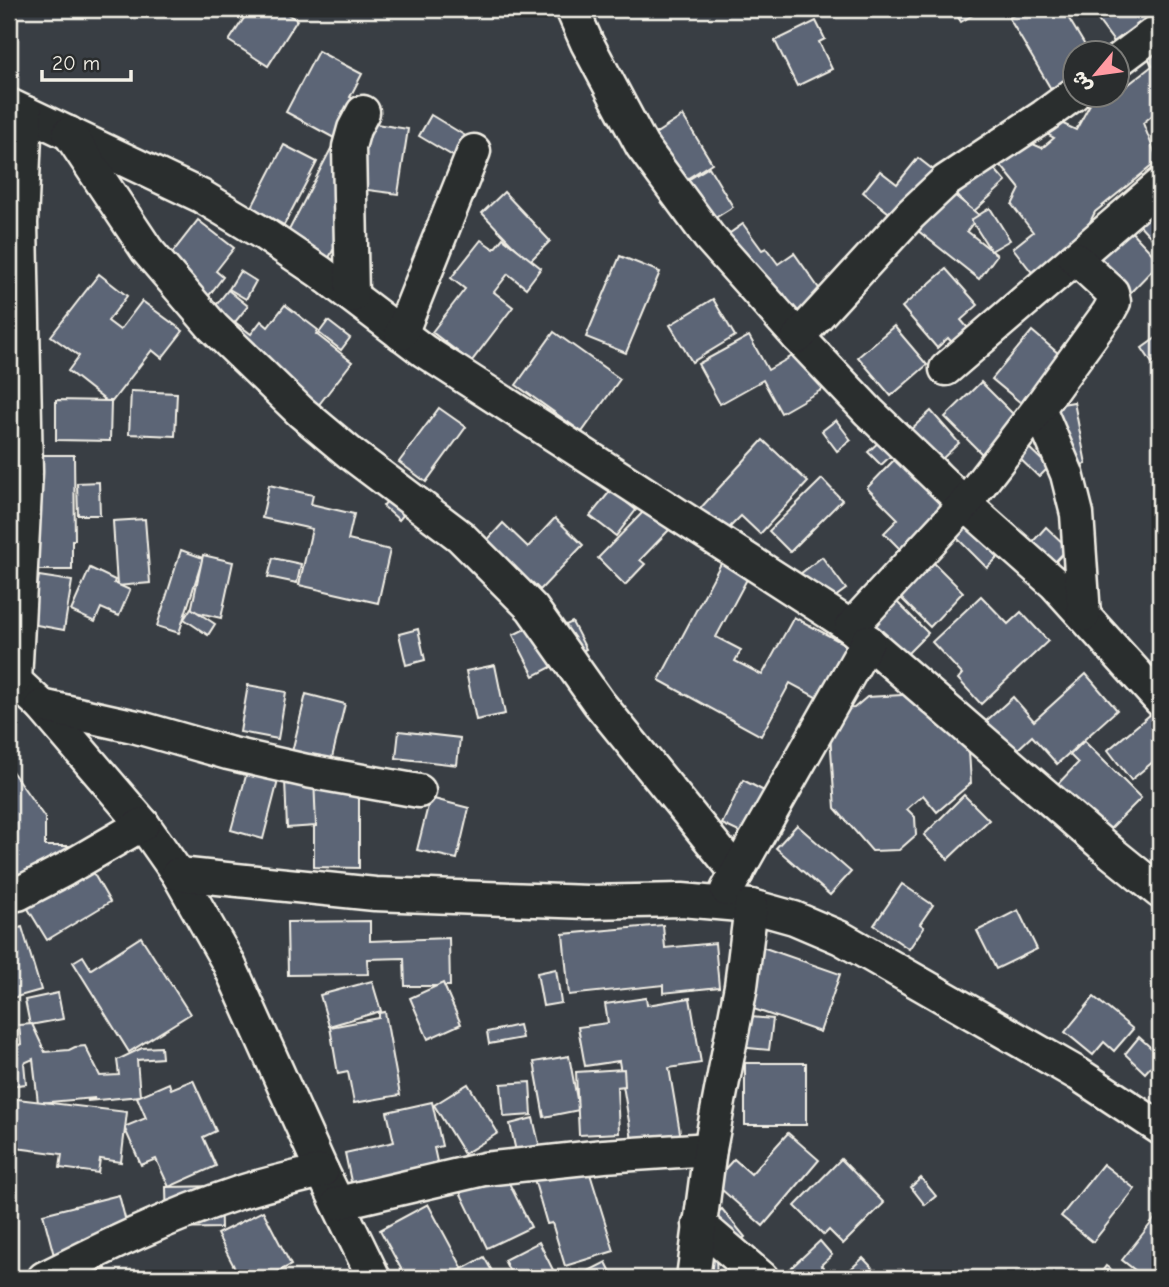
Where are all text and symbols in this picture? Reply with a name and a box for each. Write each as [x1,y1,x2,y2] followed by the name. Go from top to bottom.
[42,38,131,82] scale bar
[1060,38,1130,108] north arrow
[52,51,100,75] text: 20 m
[1067,67,1097,96] text: ش

